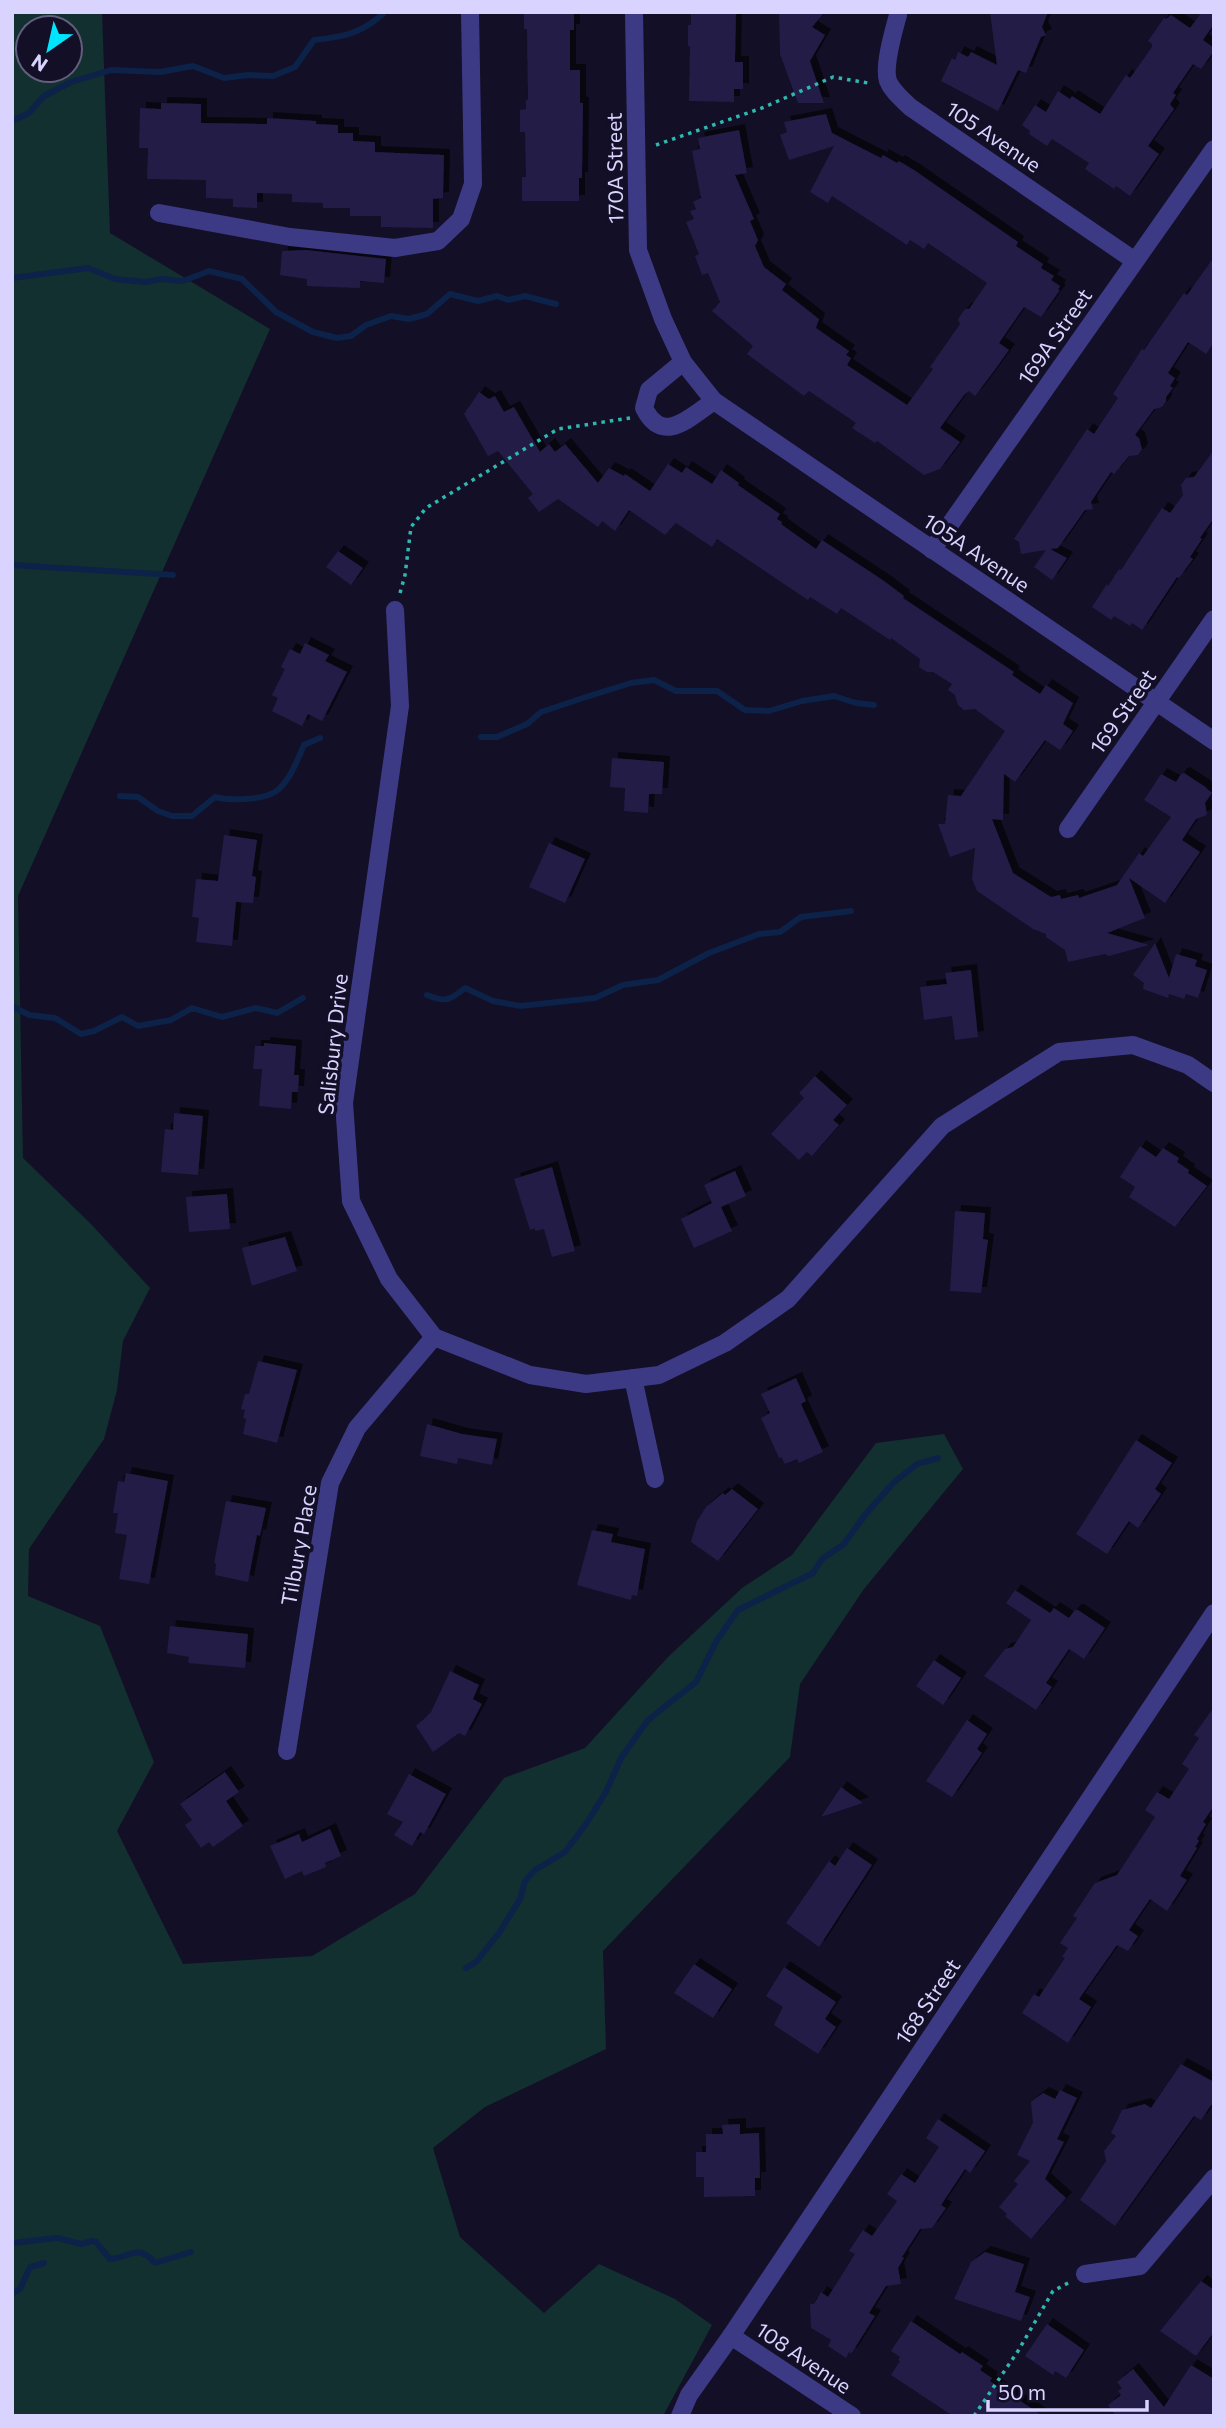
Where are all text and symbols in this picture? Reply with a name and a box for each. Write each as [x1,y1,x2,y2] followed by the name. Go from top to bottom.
[14,14,84,84] north arrow
[27,50,52,77] text: N
[942,95,1046,177] street label: 105 Avenue
[601,112,627,224] street label: 170A Street
[1012,283,1096,389] street label: 169A Street
[919,507,1035,597] street label: 105A Avenue
[1084,664,1160,758] street label: 169 Street
[312,972,352,1116] street label: Salisbury Drive
[275,1482,321,1608] street label: Tilbury Place
[889,1953,965,2049] street label: 168 Street
[752,2316,856,2398] street label: 108 Avenue
[988,2368,1147,2412] scale bar
[998,2379,1046,2404] text: 50 m

